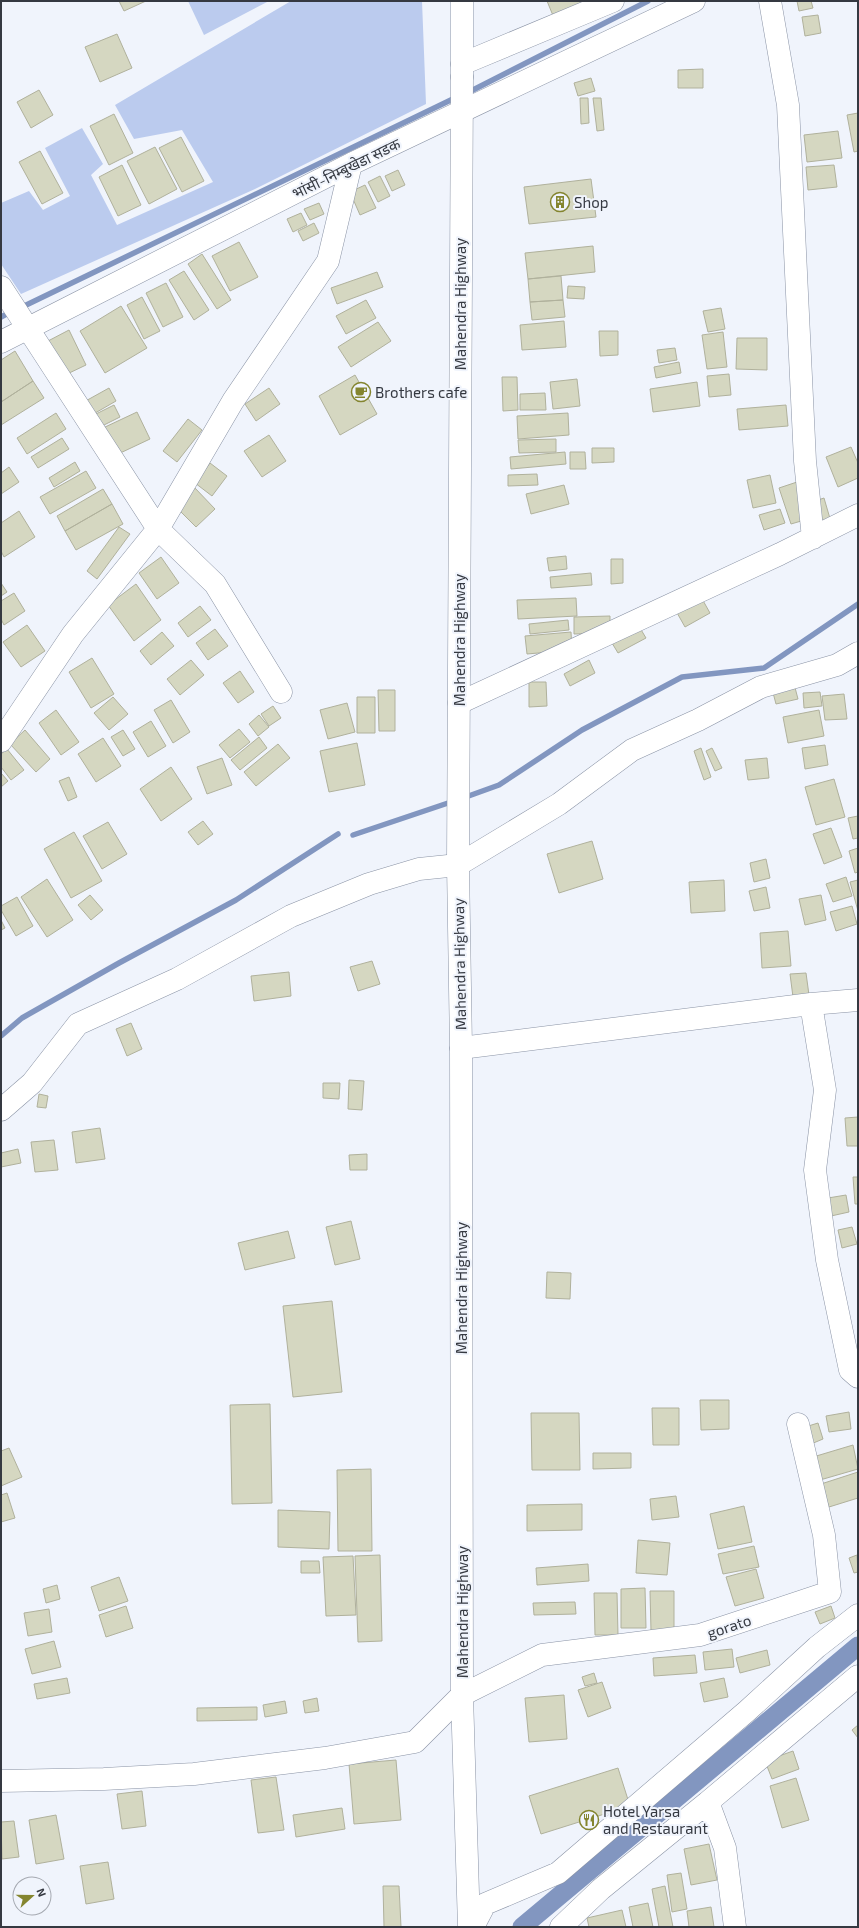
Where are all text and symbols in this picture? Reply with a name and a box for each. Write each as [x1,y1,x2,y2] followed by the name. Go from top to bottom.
[289,134,404,204] street label: भांसी-निम्बुखेडा सडक
[549,191,571,213] building icon: Shop
[574,193,608,211] place label: Shop
[451,238,469,370] street label: Mahendra Highway
[350,381,372,403] cafe icon: Brothers cafe
[375,383,467,401] place label: Brothers cafe
[450,574,468,706] street label: Mahendra Highway
[449,898,469,1030] street label: Mahendra Highway
[452,1222,470,1354] street label: Mahendra Highway
[453,1546,471,1678] street label: Mahendra Highway
[705,1610,753,1642] street label: gorato
[603,1802,708,1837] place label: Hotel Yarsa and Restaurant
[578,1809,600,1831] restaurant icon: Hotel Yarsa and Restaurant
[12,1876,52,1916] north arrow
[34,1886,49,1898] text: N

